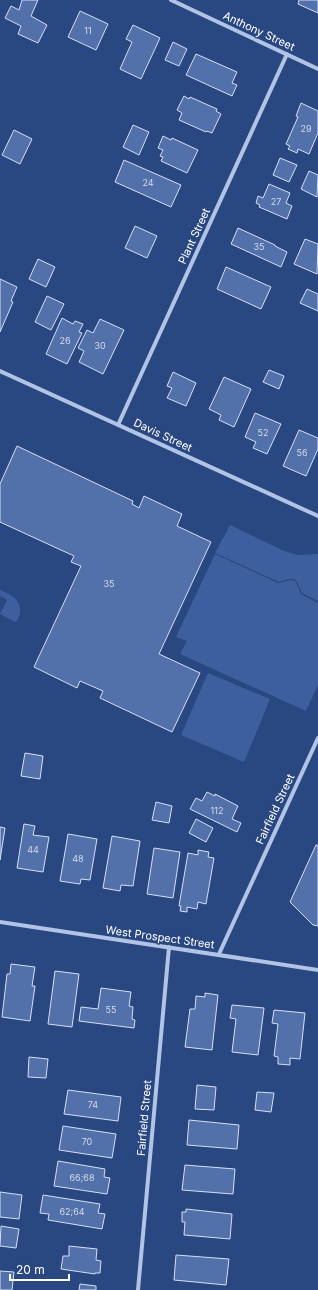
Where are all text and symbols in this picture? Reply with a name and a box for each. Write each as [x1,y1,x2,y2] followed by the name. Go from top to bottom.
[221,8,297,54] street label: Anthony Street
[84,25,92,36] house number: 11
[300,123,312,134] house number: 29
[142,177,154,188] house number: 24
[271,196,281,207] house number: 27
[175,205,213,266] street label: Plant Street
[253,241,265,252] house number: 35
[59,335,71,346] house number: 26
[94,340,106,351] house number: 30
[132,415,195,455] street label: Davis Street
[258,427,268,438] house number: 52
[296,447,308,458] house number: 56
[103,578,115,589] house number: 35
[253,771,298,846] street label: Fairfield Street
[211,805,223,816] house number: 112
[27,844,39,855] house number: 44
[72,853,84,864] house number: 48
[105,922,216,952] street label: West Prospect Street
[106,1004,116,1015] house number: 55
[134,1079,154,1156] street label: Fairfield Street
[88,1099,98,1110] house number: 74
[82,1136,93,1147] house number: 70
[69,1172,95,1183] house number: 66;68
[59,1206,85,1217] house number: 62;64
[10,1256,69,1282] scale bar
[16,1262,45,1277] text: 20 m

